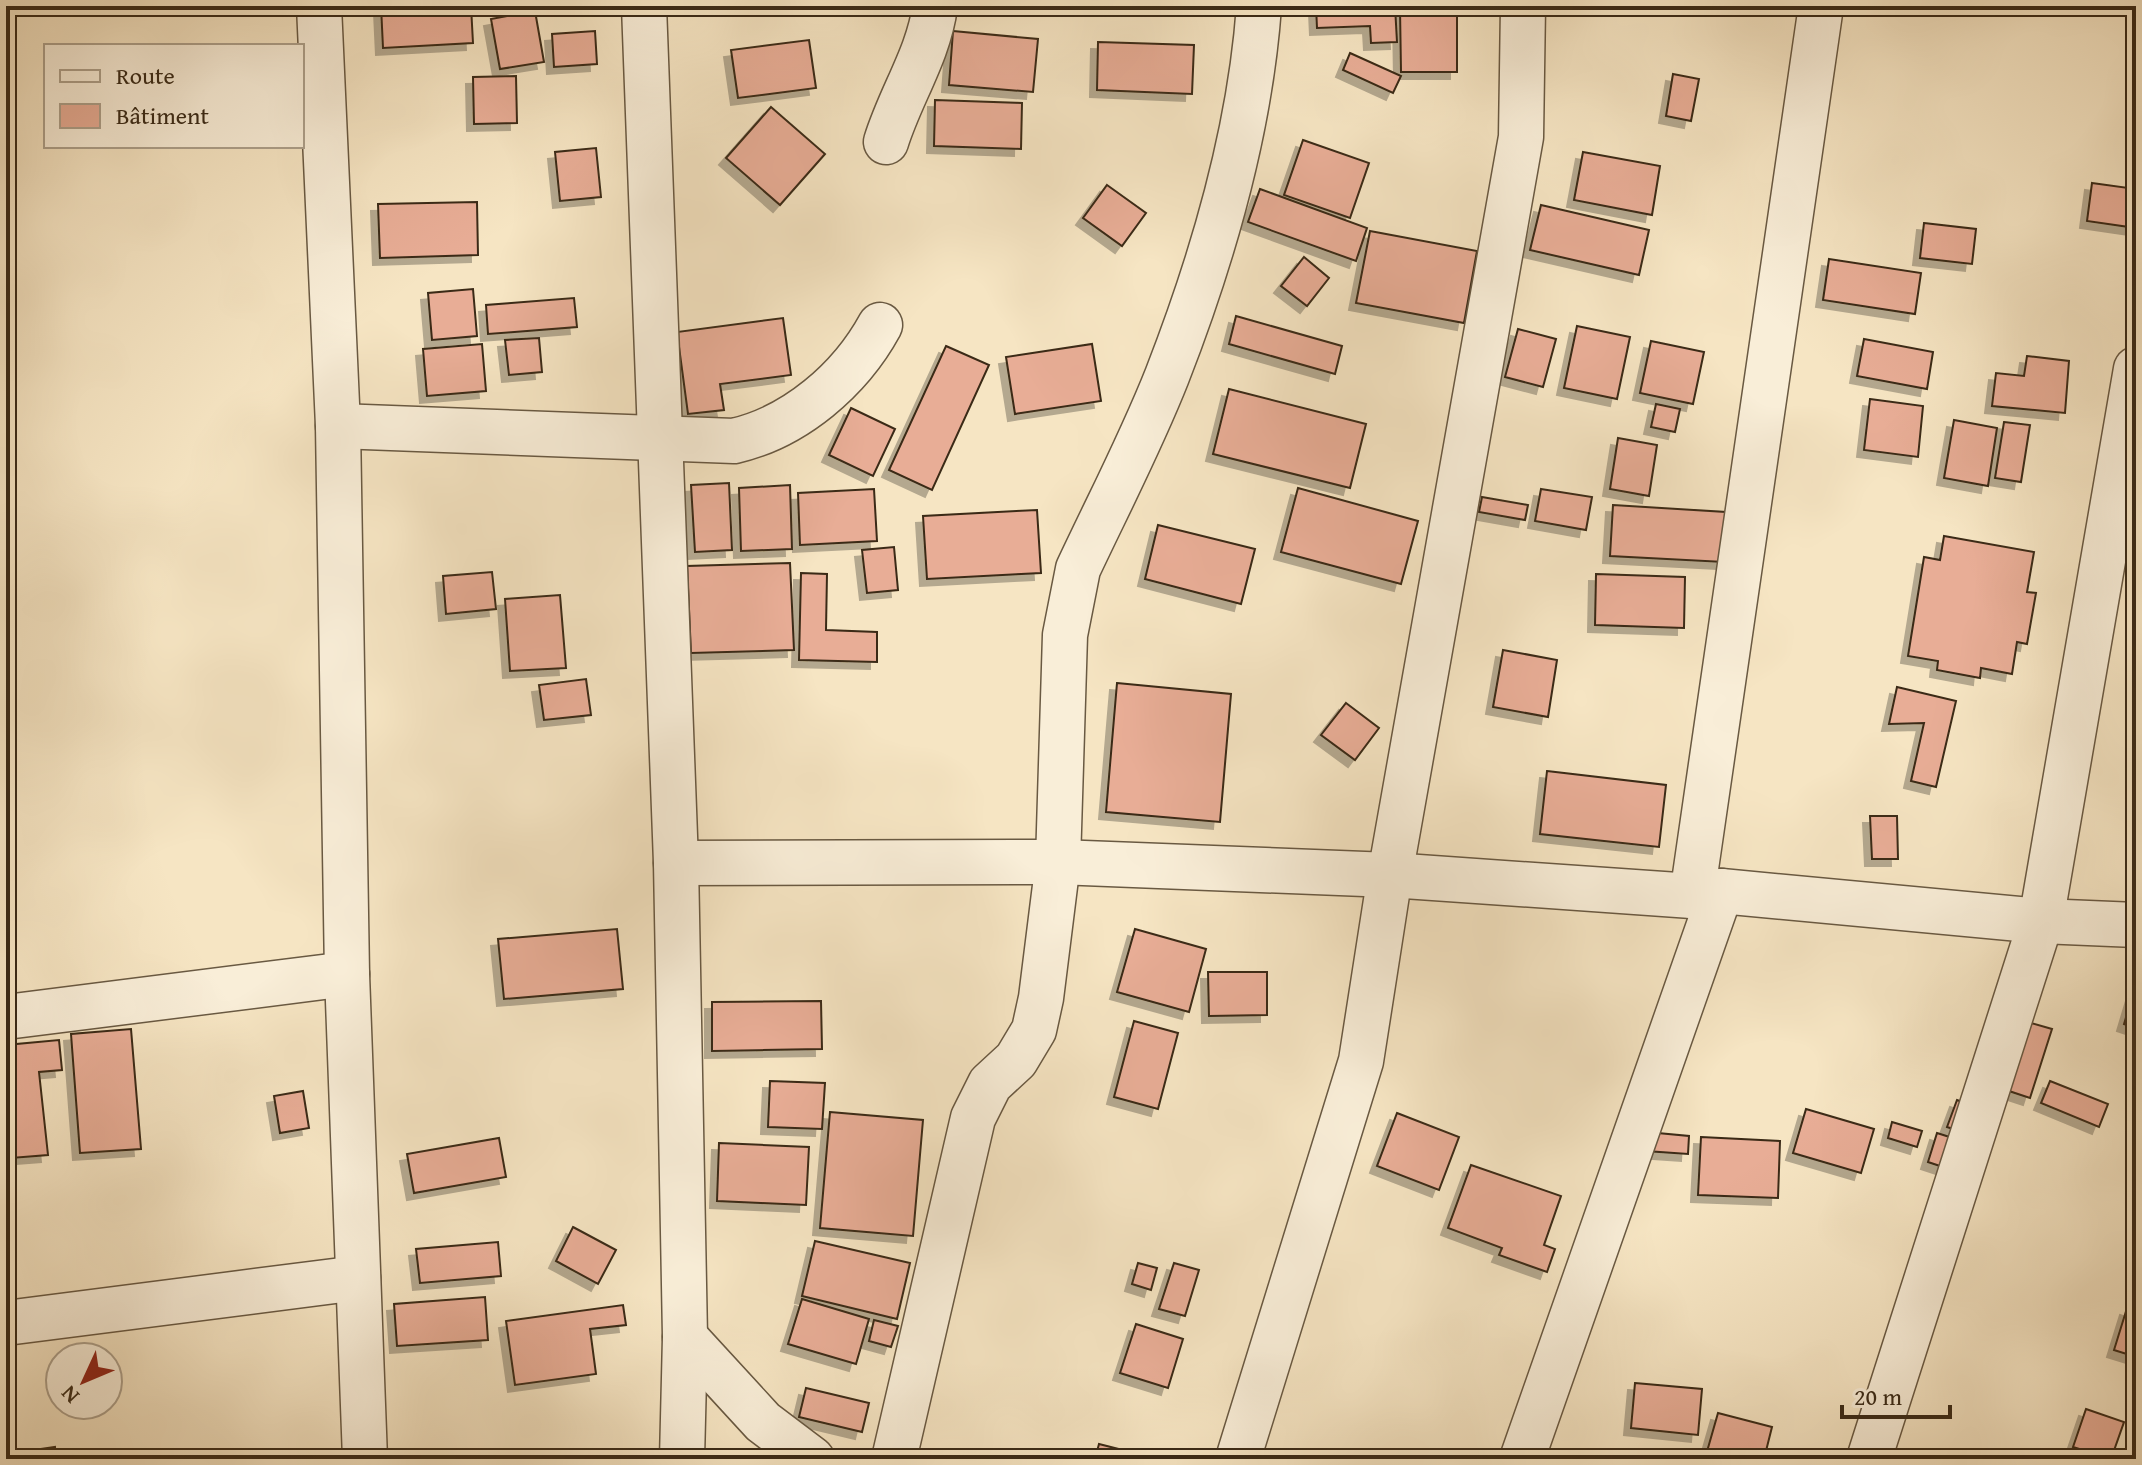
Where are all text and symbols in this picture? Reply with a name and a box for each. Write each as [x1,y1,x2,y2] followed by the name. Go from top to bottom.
[44,44,304,148] legend
[116,58,175,93] text: Route
[116,98,210,133] text: Bâtiment
[44,1341,124,1421] north arrow
[1842,1369,1950,1419] scale bar
[53,1378,86,1411] text: N
[1854,1379,1902,1414] text: 20 m

